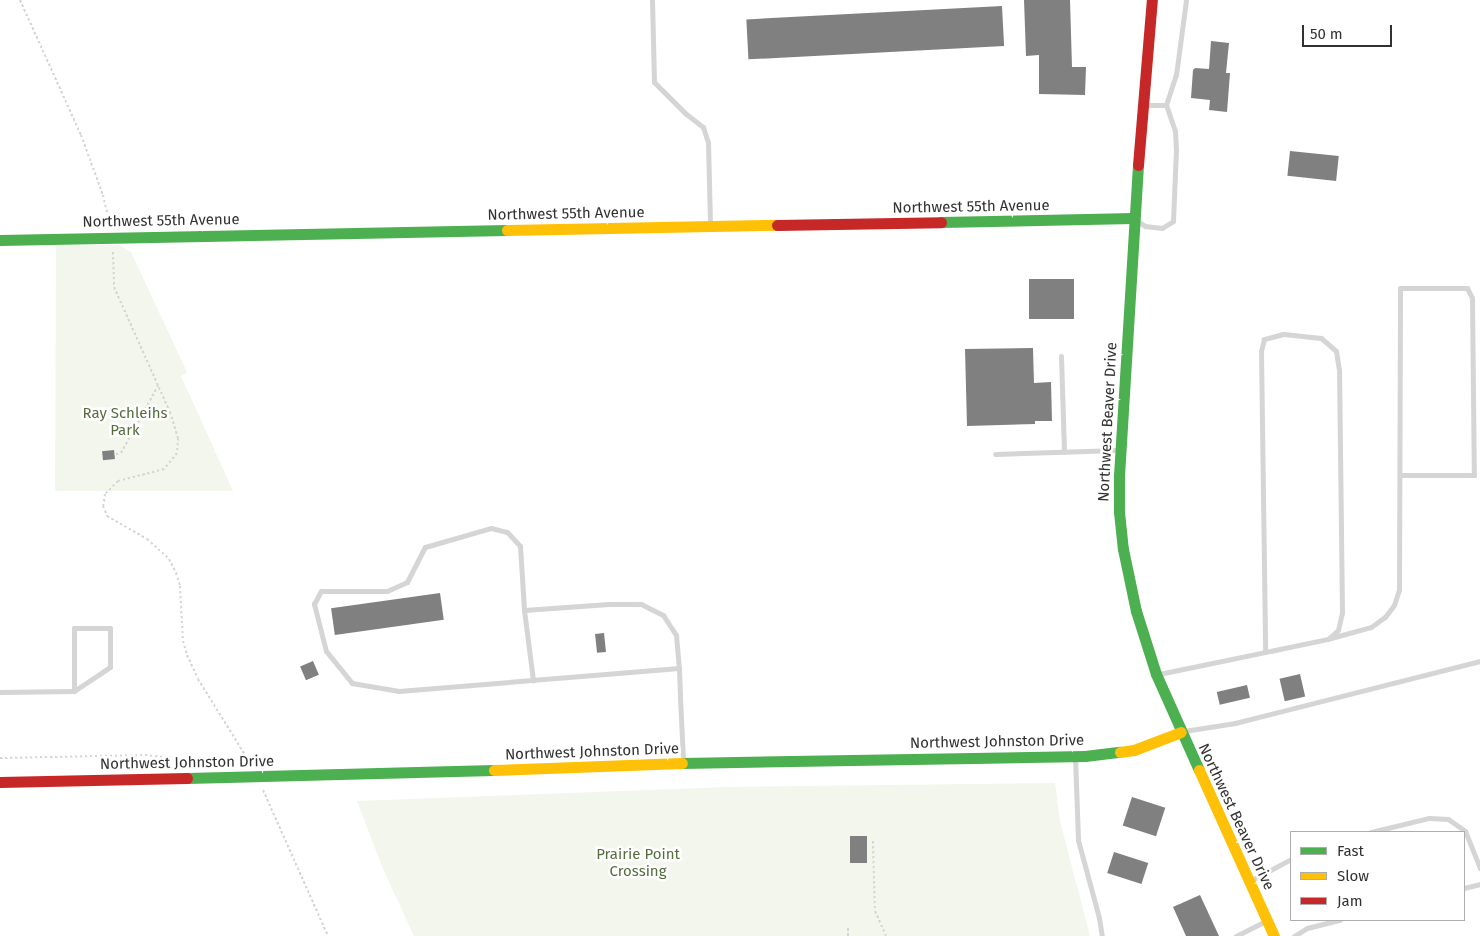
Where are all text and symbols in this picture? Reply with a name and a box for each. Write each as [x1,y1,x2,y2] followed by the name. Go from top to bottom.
[1305,15,1395,47] scale bar
[1310,25,1343,43] text: 50 m
[892,197,1050,217] street label: Northwest 55th Avenue
[487,204,645,224] street label: Northwest 55th Avenue
[82,211,240,231] street label: Northwest 55th Avenue
[1095,342,1121,502] street label: Northwest Beaver Drive
[83,404,167,439] park label: Ray Schleihs Park
[910,731,1084,753] street label: Northwest Johnston Drive
[505,740,679,764] street label: Northwest Johnston Drive
[1194,741,1278,893] street label: Northwest Beaver Drive
[100,752,274,774] street label: Northwest Johnston Drive
[1290,831,1465,921] legend
[1337,842,1364,860] text: Fast
[596,845,680,880] park label: Prairie Point Crossing
[1337,867,1369,885] text: Slow
[1337,892,1363,910] text: Jam

